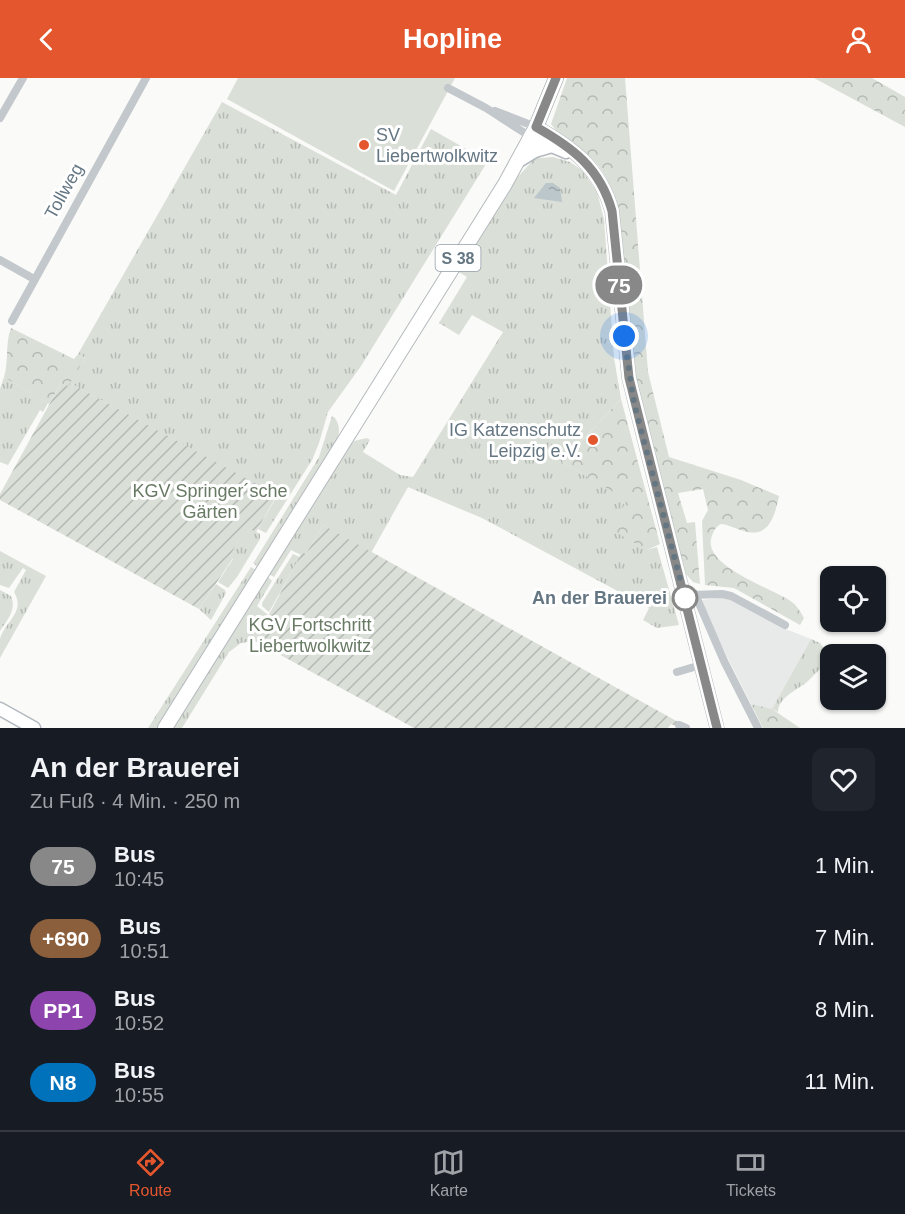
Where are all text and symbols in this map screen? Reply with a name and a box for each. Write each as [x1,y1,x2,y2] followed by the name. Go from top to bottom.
[30,23,63,56] icon: back
[842,23,875,56] icon: person
[403,24,502,54] text: Hopline
[376,125,498,166] place label: SV Liebertwolkwitz
[357,138,371,152] marker: SV Liebertwolkwitz
[41,160,87,222] street label: Tollweg
[436,245,480,271] road number: S 38
[592,266,646,304] line badge: 75
[607,274,631,297] text: 75
[609,321,639,351] your location
[449,420,581,461] place label: IG Katzenschutz Leipzig e.V.
[586,433,600,447] marker: IG Katzenschutz Leipzig e.V.
[132,481,288,522] park label: KGV Springer´sche Gärten
[820,566,886,710] map controls
[820,566,886,632] button: locate
[672,585,698,611] marker: An der Brauerei
[532,588,667,608] place label: An der Brauerei
[248,615,372,656] park label: KGV Fortschritt Liebertwolkwitz
[820,644,886,710] button: layers
[812,748,875,811] button: heart
[30,752,240,783] text: An der Brauerei
[30,790,240,812] text: Zu Fuß · 4 Min. · 250 m
[114,842,156,867] text: Bus
[815,853,875,878] text: 1 Min.
[51,855,75,878] text: 75
[114,868,164,890] text: 10:45
[119,914,161,939] text: Bus
[815,925,875,950] text: 7 Min.
[42,927,89,950] text: +690
[119,940,169,962] text: 10:51
[114,986,156,1011] text: Bus
[815,997,875,1022] text: 8 Min.
[43,999,83,1022] text: PP1
[114,1012,164,1034] text: 10:52
[114,1058,156,1083] text: Bus
[804,1069,875,1094] text: 11 Min.
[50,1071,76,1094] text: N8
[114,1084,164,1106] text: 10:55
[129,1146,172,1200] tab: Route
[430,1146,468,1200] tab: Karte
[726,1146,776,1200] tab: Tickets

